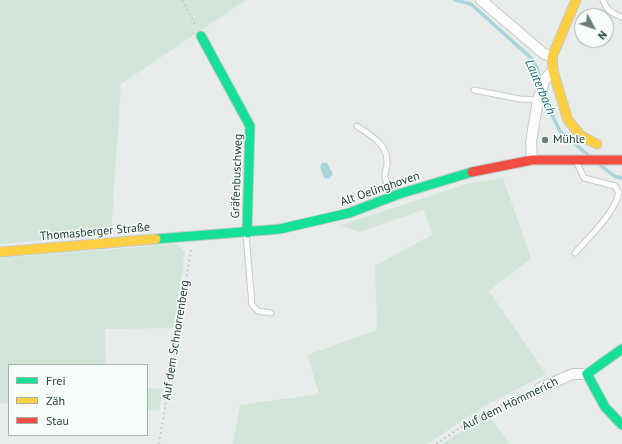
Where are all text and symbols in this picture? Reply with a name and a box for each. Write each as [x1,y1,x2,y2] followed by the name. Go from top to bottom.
[574,8,614,48] north arrow
[595,28,610,42] text: N
[521,57,559,117] water label: Lauterbach
[228,133,246,219] street label: Gräfenbuschweg
[553,133,585,147] place label: Mühle
[540,135,550,145] marker: Mühle
[338,169,422,209] street label: Alt Oelinghoven
[39,220,151,244] street label: Thomasberger Straße
[159,279,193,401] street label: Auf dem Schnorrenberg
[8,364,148,436] legend
[46,373,66,388] text: Frei
[459,374,561,434] street label: Auf dem Hömmerich
[46,393,65,408] text: Zäh
[46,413,69,428] text: Stau

